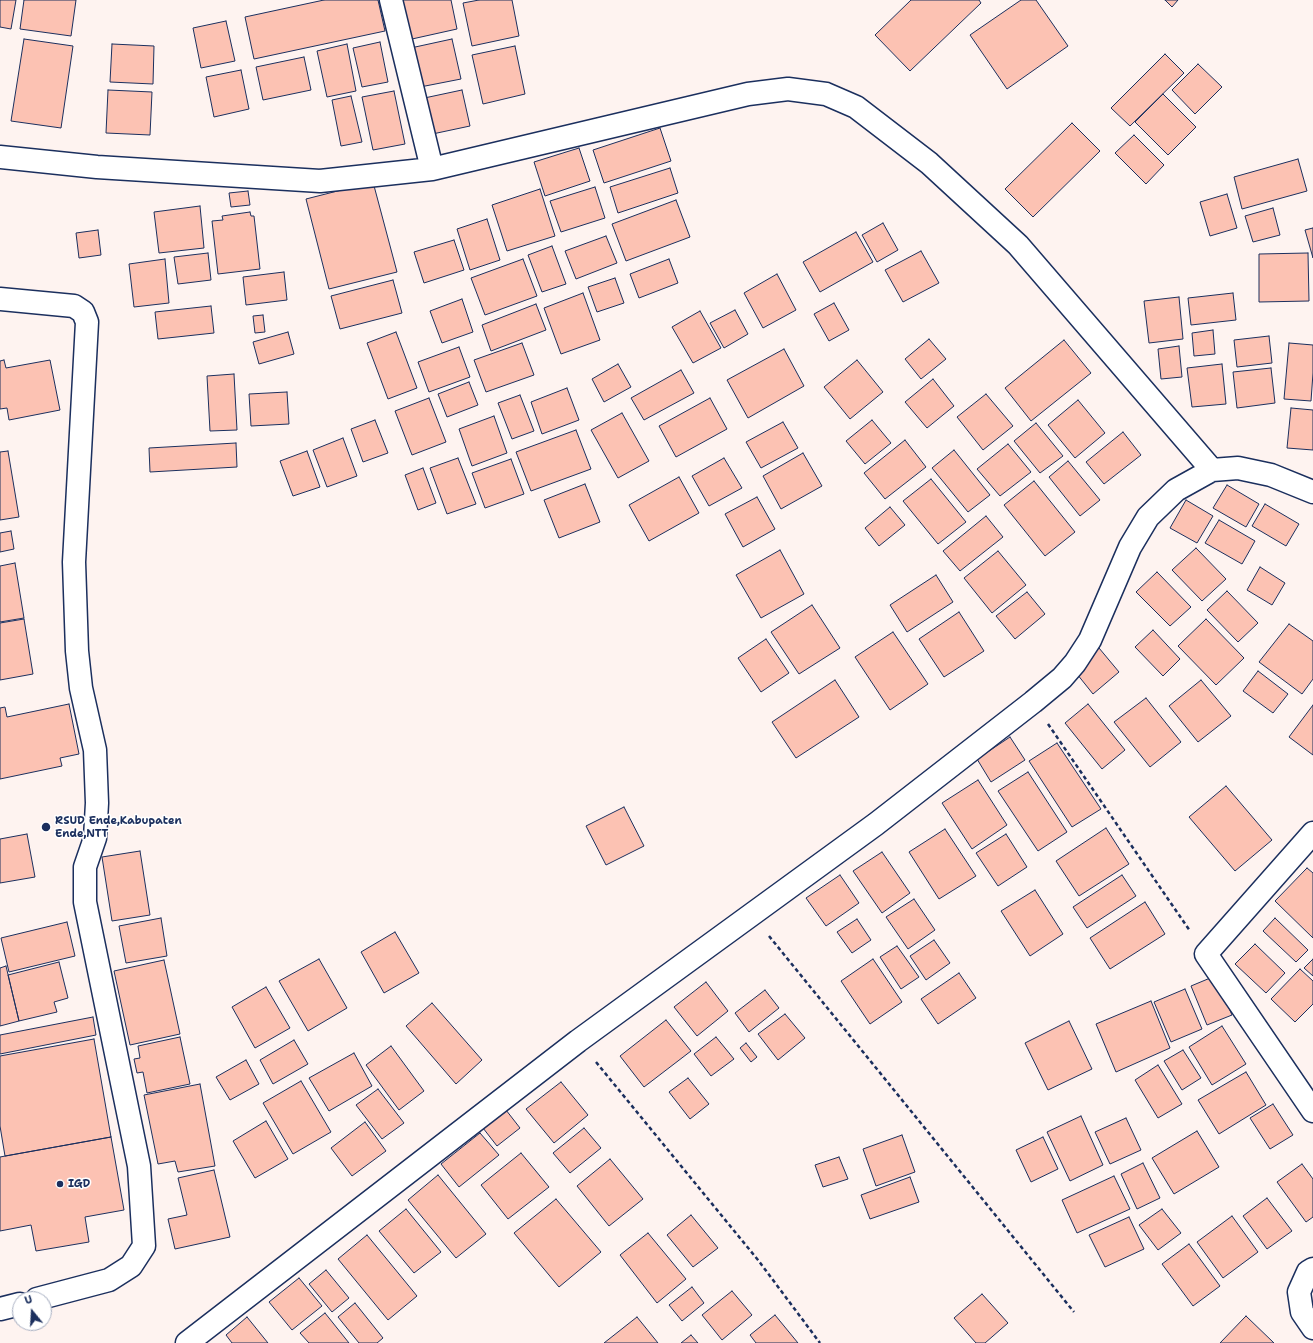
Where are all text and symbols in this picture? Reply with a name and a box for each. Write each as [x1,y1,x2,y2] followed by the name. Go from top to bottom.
[55,814,182,840] place label: RSUD Ende,Kabupaten Ende,NTT
[40,821,52,833] marker: RSUD Ende,Kabupaten Ende,NTT
[68,1177,90,1191] place label: IGD
[55,1179,65,1189] marker: IGD
[12,1291,52,1331] north arrow
[23,1292,34,1308] text: U

